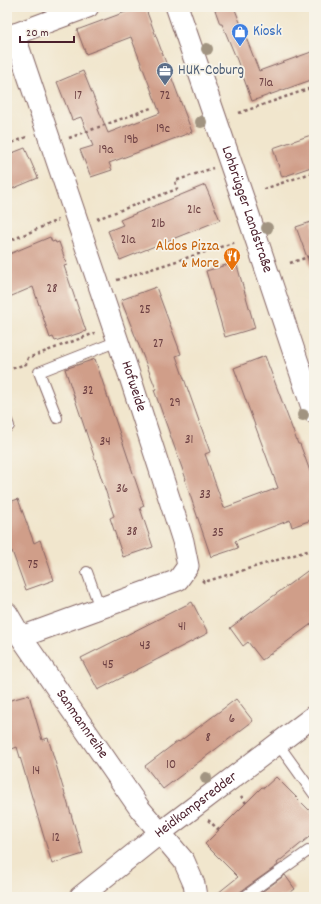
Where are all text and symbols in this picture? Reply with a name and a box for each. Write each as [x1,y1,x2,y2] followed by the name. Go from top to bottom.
[20,18,74,44] scale bar
[253,21,282,43] place label: Kiosk
[230,22,250,47] shop icon: Kiosk
[26,25,49,42] text: 20 m
[178,60,244,82] place label: HUK-Coburg
[155,61,175,86] office icon: HUK-Coburg
[259,74,274,93] house number: 71a
[74,87,82,106] house number: 17
[160,87,170,106] house number: 72
[156,120,170,139] house number: 19c
[124,131,139,150] house number: 19b
[99,141,114,160] house number: 19a
[215,143,278,276] street label: Lohbrügger Landstraße
[187,201,201,220] house number: 21c
[151,215,165,234] house number: 21b
[121,231,136,250] house number: 21a
[156,236,220,275] place label: Aldos Pizza & More
[222,246,242,271] restaurant icon: Aldos Pizza & More
[47,280,57,299] house number: 28
[139,301,151,320] house number: 25
[153,335,163,354] house number: 27
[114,358,152,415] street label: Hofweide
[82,382,94,401] house number: 32
[169,394,181,413] house number: 29
[185,431,193,450] house number: 31
[99,433,111,452] house number: 34
[116,480,128,499] house number: 36
[199,486,211,505] house number: 33
[127,523,138,542] house number: 38
[212,524,224,543] house number: 35
[28,556,39,575] house number: 75
[178,618,186,637] house number: 41
[139,637,151,656] house number: 43
[102,656,114,675] house number: 45
[50,685,114,764] street label: Sanmannreihe
[229,710,235,729] house number: 6
[205,729,211,748] house number: 8
[166,756,176,775] house number: 10
[32,762,40,781] house number: 14
[150,766,243,844] street label: Heidkampsredder
[52,829,60,848] house number: 12

